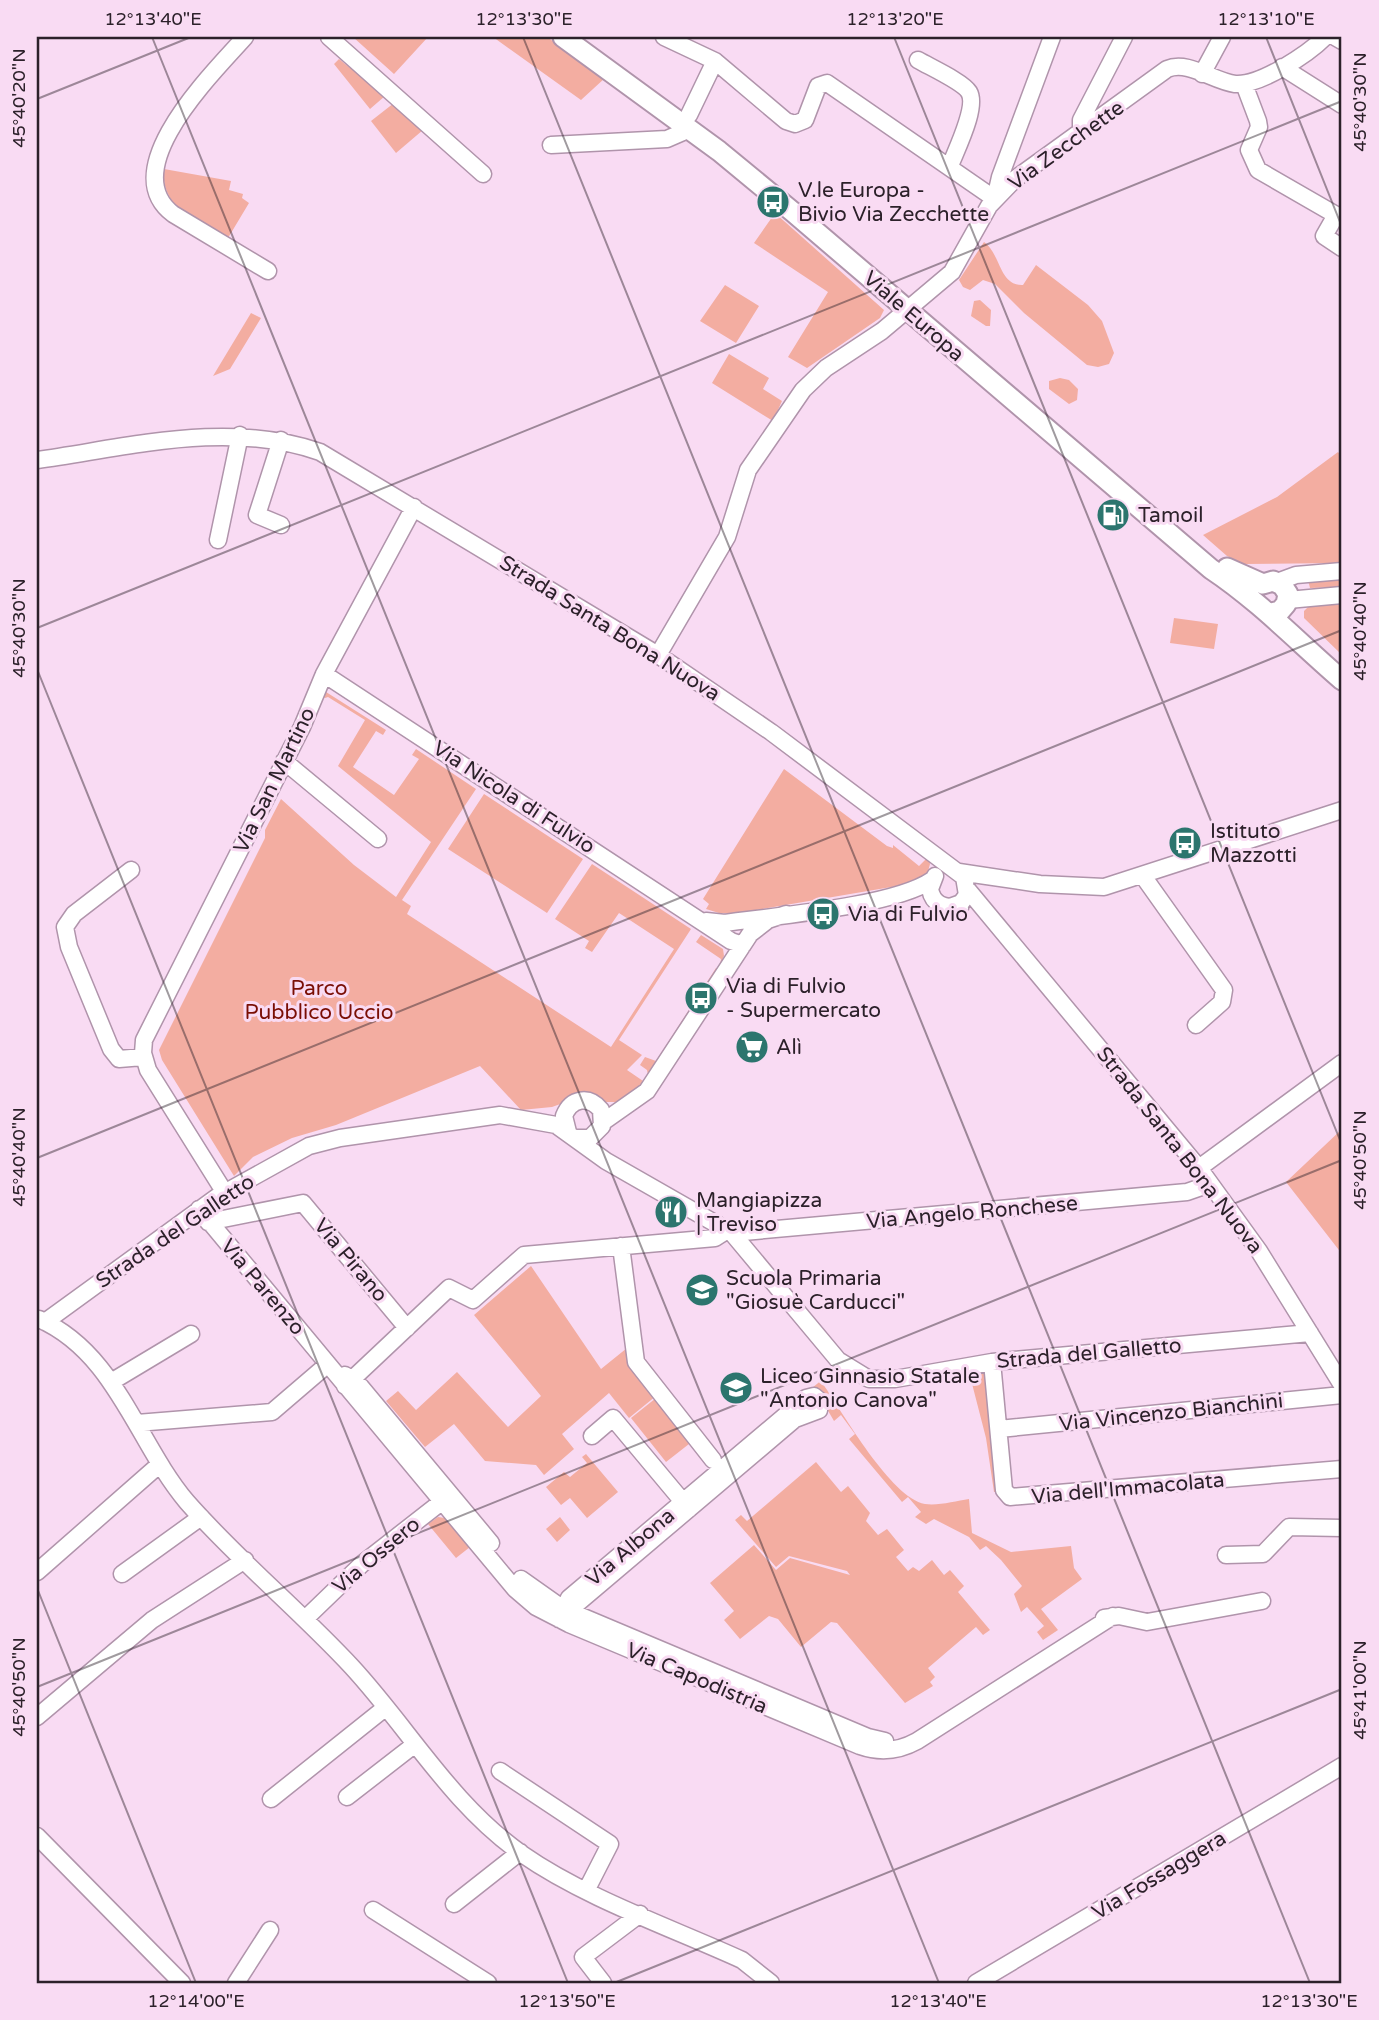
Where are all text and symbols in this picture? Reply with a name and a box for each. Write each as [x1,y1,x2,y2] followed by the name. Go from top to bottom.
[104,8,202,30] text: 12°13'40"E
[475,8,573,30] text: 12°13'30"E
[846,8,944,30] text: 12°13'20"E
[1217,8,1315,30] text: 12°13'10"E
[8,48,30,148] text: 45°40'20"N
[1349,52,1371,152] text: 45°40'30"N
[1004,95,1129,196] street label: Via Zecchette
[798,178,989,227] place label: V.le Europa - Bivio Via Zecchette
[754,183,792,221] bus stop icon: V.le Europa - Bivio Via Zecchette
[858,266,969,367] street label: Viale Europa
[1094,496,1132,534] fuel station icon: Tamoil
[1138,503,1203,528] place label: Tamoil
[495,550,725,707] street label: Strada Santa Bona Nuova
[8,578,30,678] text: 45°40'30"N
[1349,581,1371,681] text: 45°40'40"N
[228,703,320,857] street label: Via San Martino
[428,736,599,859] street label: Via Nicola di Fulvio
[1210,819,1297,868] place label: Istituto Mazzotti
[1166,824,1204,862] bus stop icon: Istituto Mazzotti
[804,895,842,933] bus stop icon: Via di Fulvio
[848,902,968,927] place label: Via di Fulvio
[726,974,881,1023] place label: Via di Fulvio - Supermercato
[245,976,393,1025] park label: Parco Pubblico Uccio
[682,979,720,1017] bus stop icon: Via di Fulvio - Supermercato
[733,1028,771,1066] supermarket icon: Alì
[776,1035,802,1060] place label: Alì
[1091,1042,1268,1259] street label: Strada Santa Bona Nuova
[8,1107,30,1207] text: 45°40'40"N
[1349,1110,1371,1210] text: 45°40'50"N
[91,1169,259,1294] street label: Strada del Galletto
[696,1188,822,1237] place label: Mangiapizza | Treviso
[865,1191,1079,1234] street label: Via Angelo Ronchese
[652,1193,690,1231] restaurant icon: Mangiapizza | Treviso
[308,1213,393,1307] street label: Via Pirano
[215,1234,310,1340] street label: Via Parenzo
[726,1266,905,1315] place label: Scuola Primaria "Giosuè Carducci"
[683,1271,721,1309] school or university icon: Scuola Primaria "Giosuè Carducci"
[996,1333,1182,1374] street label: Strada del Galletto
[760,1364,980,1413] place label: Liceo Ginnasio Statale "Antonio Canova"
[717,1369,755,1407] school or university icon: Liceo Ginnasio Statale "Antonio Canova"
[1058,1388,1284,1437] street label: Via Vincenzo Bianchini
[1030,1468,1226,1509] street label: Via dell'Immacolata
[581,1503,680,1592] street label: Via Albona
[328,1512,425,1599] street label: Via Ossero
[8,1637,30,1737] text: 45°40'50"N
[622,1637,771,1719] street label: Via Capodistria
[1349,1640,1371,1740] text: 45°41'00"N
[1088,1826,1231,1925] street label: Via Fossaggera
[147,1990,245,2012] text: 12°14'00"E
[518,1990,616,2012] text: 12°13'50"E
[889,1990,987,2012] text: 12°13'40"E
[1260,1990,1358,2012] text: 12°13'30"E

